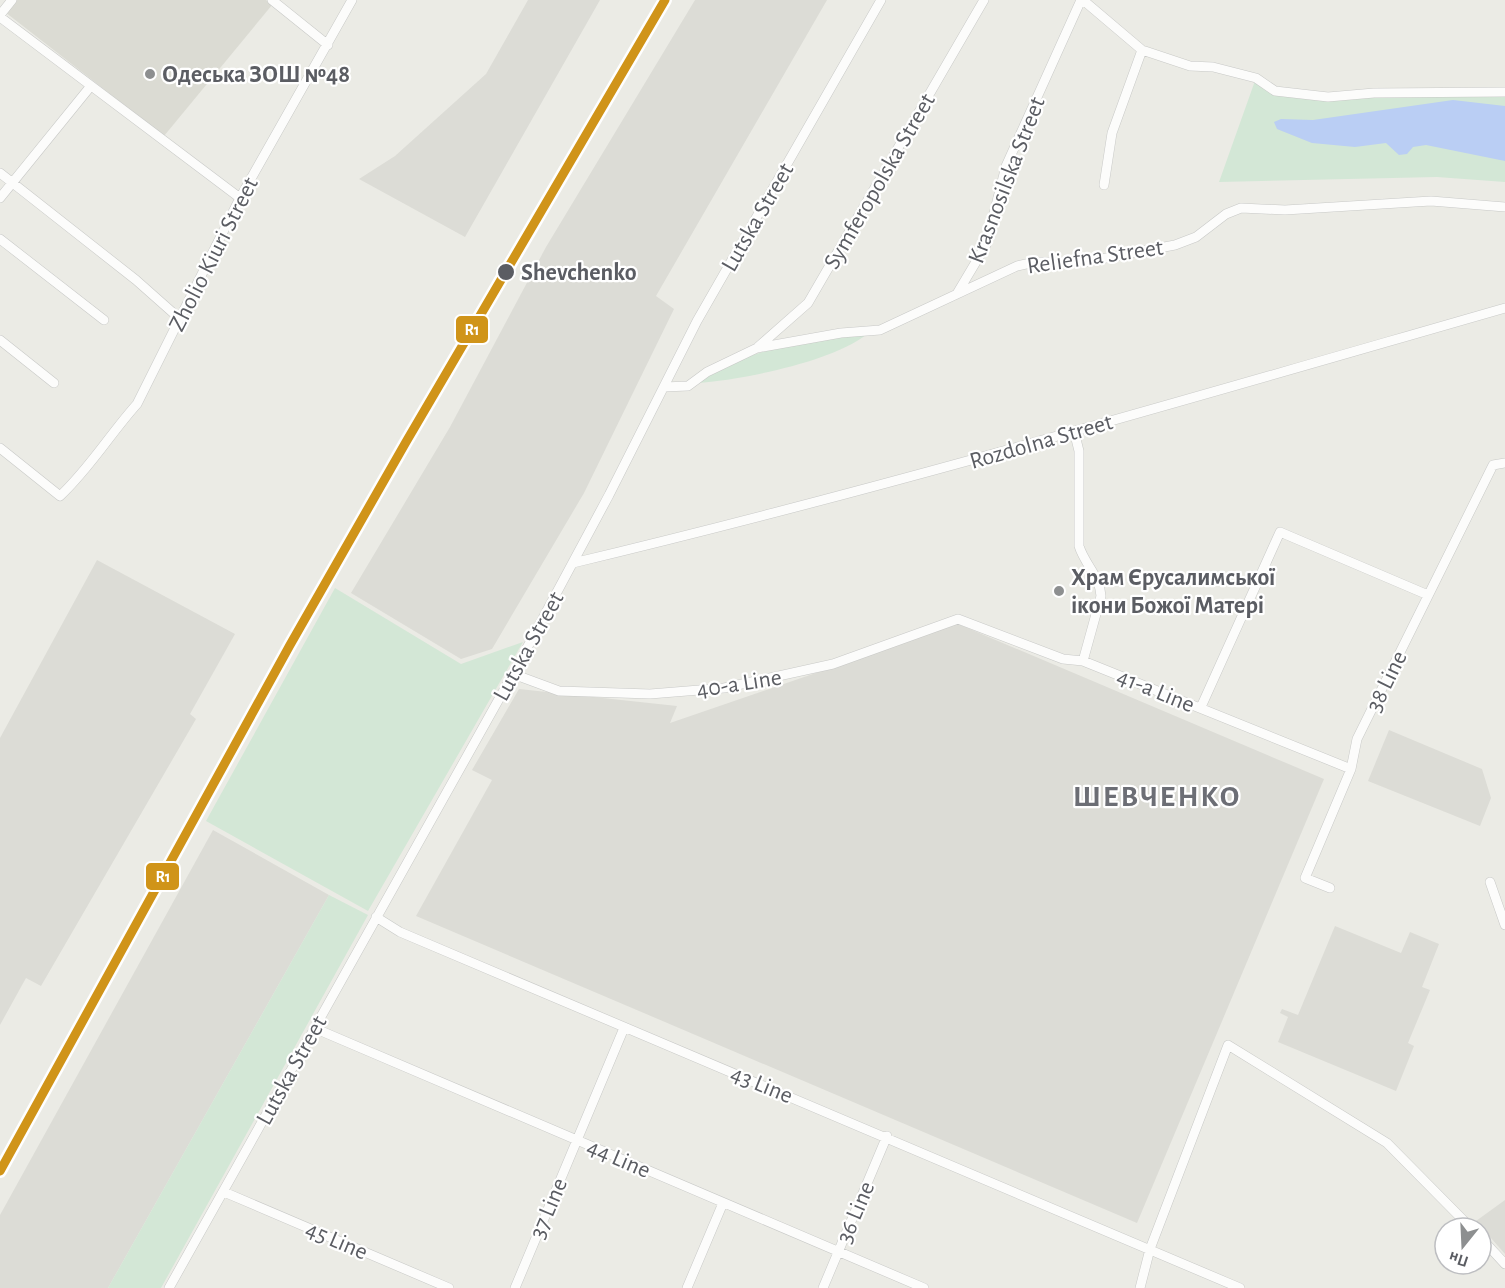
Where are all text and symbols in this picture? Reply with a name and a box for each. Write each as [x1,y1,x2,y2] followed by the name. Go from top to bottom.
[162,63,350,87] place label: Одеська ЗОШ №48
[143,67,157,81] marker: Одеська ЗОШ №48
[820,89,940,273] street label: Symferopolska Street
[964,94,1050,267] street label: Krasnosilska Street
[717,159,799,276] street label: Lutska Street
[165,173,263,335] street label: Zholio Kiuri Street
[1025,235,1165,278] street label: Reliefna Street
[521,261,637,285] place label: Shevchenko
[496,262,516,282] marker: Shevchenko
[455,315,489,344] line badge: R1
[464,322,480,338] text: R1
[967,410,1116,474] street label: Rozdolna Street
[1071,566,1276,618] place label: Храм Єрусалимської ікони Божої Матері
[1052,584,1066,598] marker: Храм Єрусалимської ікони Божої Матері
[489,588,569,705] street label: Lutska Street
[1362,647,1412,716] street label: 38 Line
[695,665,783,703] street label: 40-a Line
[1113,665,1198,717] street label: 41-a Line
[1073,782,1241,812] district label: ШЕВЧЕНКО
[145,862,180,891] line badge: R1
[155,869,171,885] text: R1
[252,1012,332,1129] street label: Lutska Street
[727,1062,796,1108] street label: 43 Line
[583,1135,654,1183] street label: 44 Line
[526,1175,572,1242] street label: 37 Line
[832,1178,880,1247] street label: 36 Line
[1433,1216,1493,1276] north arrow
[302,1217,371,1265] street label: 45 Line
[1447,1249,1470,1270] text: Пн

